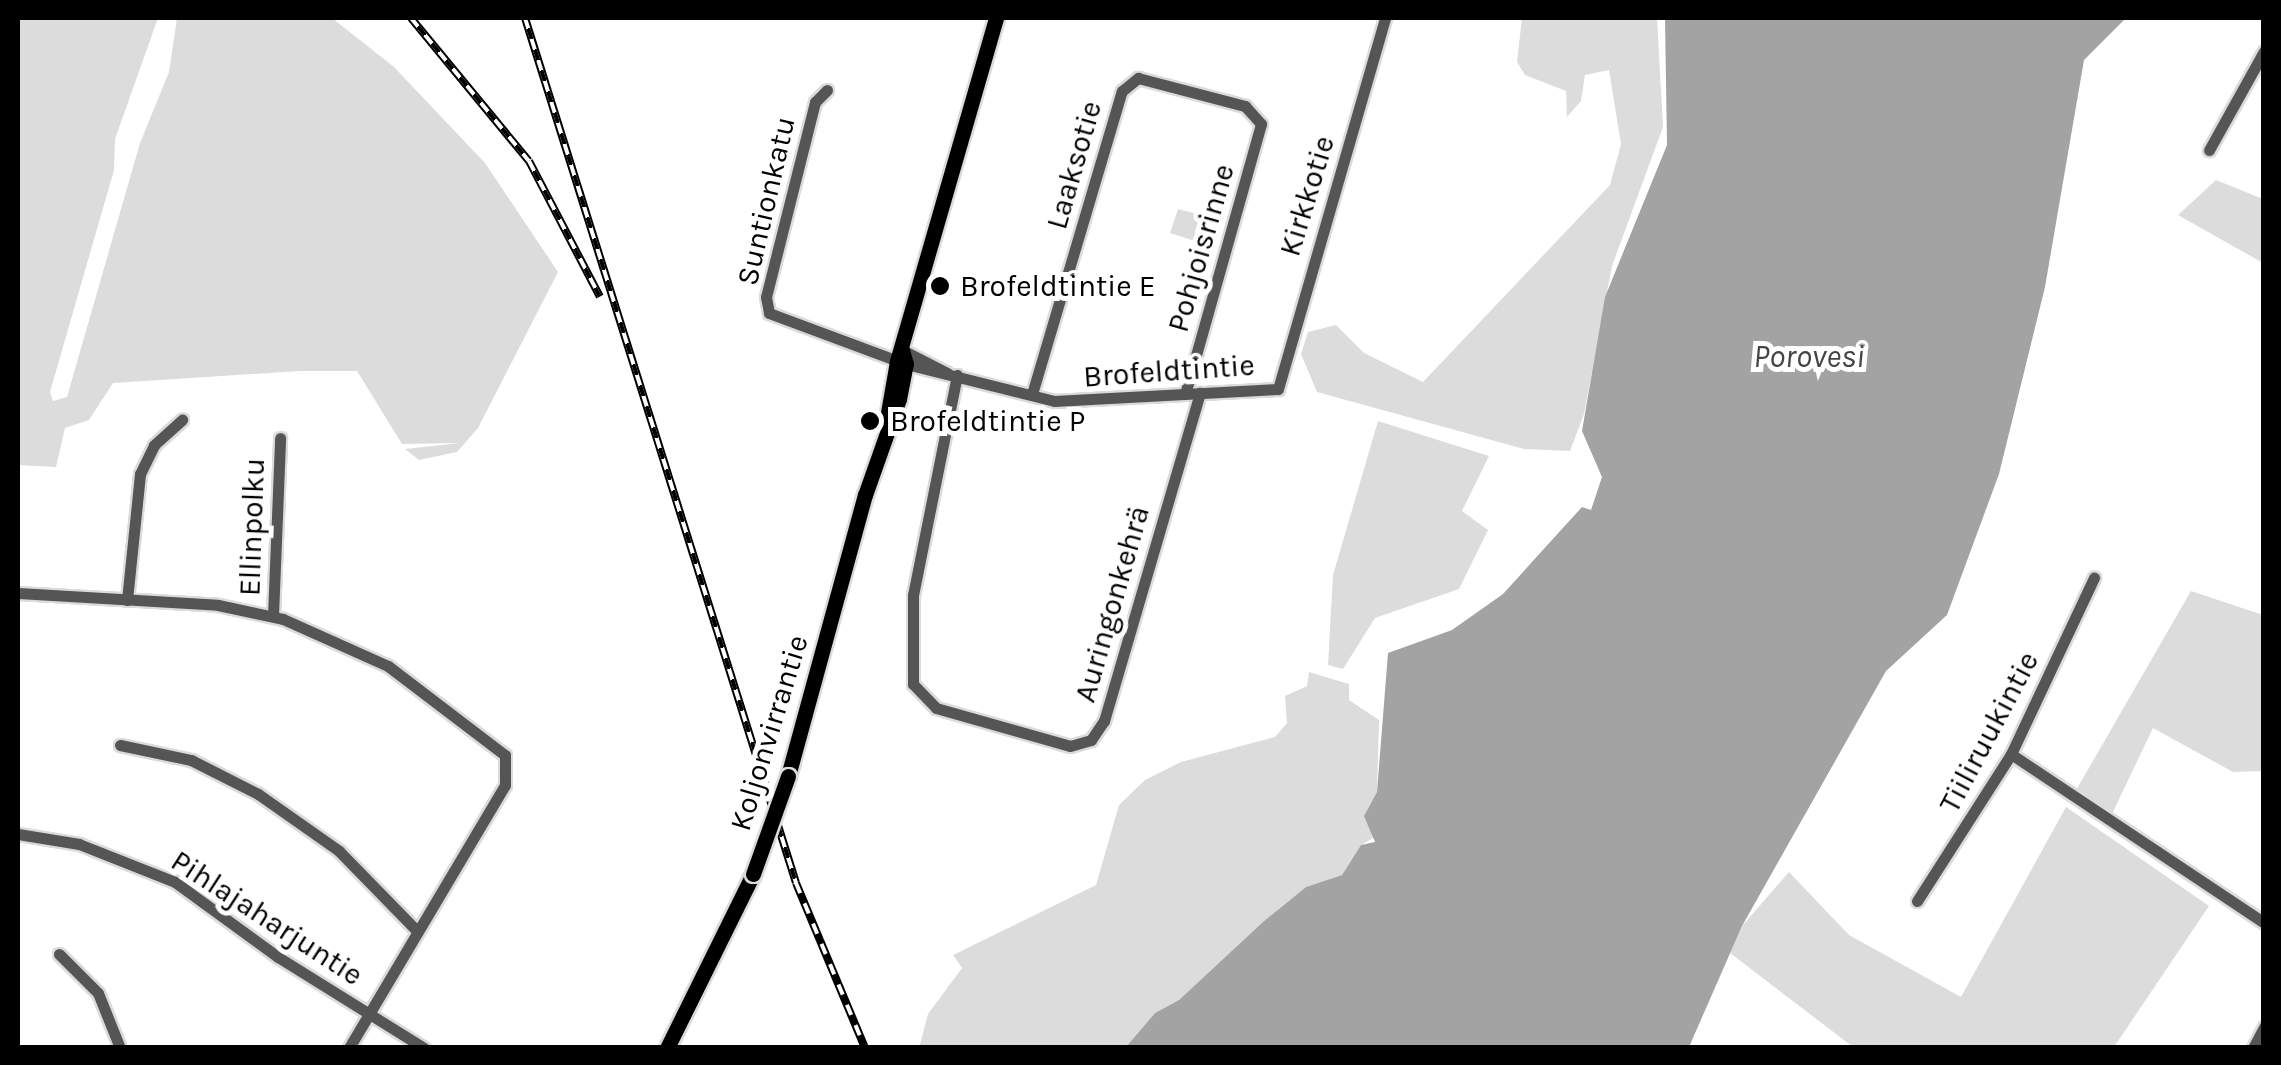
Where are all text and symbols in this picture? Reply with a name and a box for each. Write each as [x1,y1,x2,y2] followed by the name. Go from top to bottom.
[1039,97,1109,233] street label: Laaksotie
[729,113,803,289] street label: Suntionkatu
[1272,132,1342,260] street label: Kirkkotie
[1160,160,1242,336] street label: Pohjoisrinne
[960,268,1156,304] place label: Brofeldtintie E
[929,275,951,297] marker: Brofeldtintie E
[1753,338,1865,376] water label: Porovesi
[1082,347,1256,395] street label: Brofeldtintie
[890,403,1085,439] place label: Brofeldtintie P
[859,410,881,432] marker: Brofeldtintie P
[232,457,272,597] street label: Ellinpolku
[1067,502,1157,706] street label: Auringonkehrä
[722,631,816,835] street label: Koljonvirrantie
[1932,645,2046,819] street label: Tiiliruukintie
[164,843,370,993] street label: Pihlajaharjuntie

